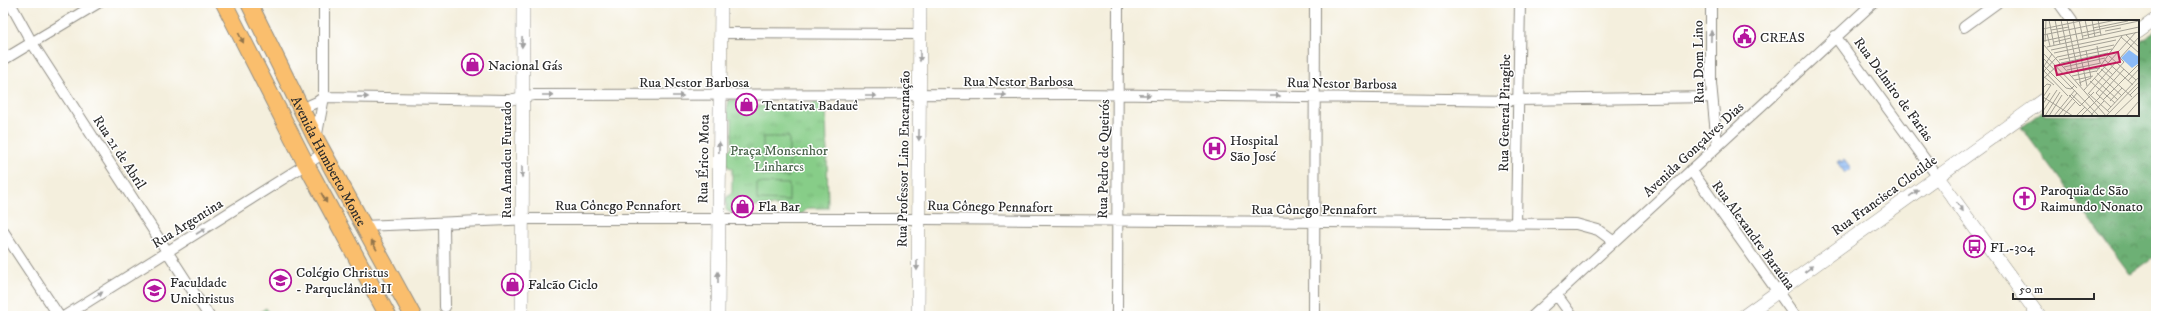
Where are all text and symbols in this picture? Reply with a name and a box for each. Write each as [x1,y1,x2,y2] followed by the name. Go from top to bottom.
[1689,20,1709,104] street label: Rua Dom Lino
[2043,20,2139,116] inset map
[1732,24,1758,50] public building icon: CREAS
[1708,29,1714,42] one-way arrow
[1760,29,1805,47] place label: CREAS
[238,32,245,43] one-way arrow
[1849,34,1937,145] street label: Rua Delmiro de Farias
[519,36,525,49] one-way arrow
[917,50,923,63] one-way arrow
[459,52,485,78] shop icon: Nacional Gás
[1495,54,1515,172] street label: Rua General Piragibe
[488,57,563,75] place label: Nacional Gás
[893,70,915,248] street label: Rua Professor Lino Encarnação
[963,73,1073,91] street label: Rua Nestor Barbosa
[639,74,749,92] street label: Rua Nestor Barbosa
[1287,74,1397,94] street label: Rua Nestor Barbosa
[542,92,555,98] one-way arrow
[733,92,759,118] shop icon: Tentativa Badauê
[995,92,1008,98] one-way arrow
[1139,92,1152,98] one-way arrow
[286,93,370,230] street label: Avenida Humberto Monte
[672,93,685,99] one-way arrow
[865,93,878,99] one-way arrow
[1269,93,1282,99] one-way arrow
[357,94,370,100] one-way arrow
[762,97,858,115] place label: Tentativa Badauê
[1639,98,1748,201] street label: Avenida Gonçalves Dias
[1094,99,1114,219] street label: Rua Pedro de Queirós
[498,101,516,219] street label: Rua Amadeu Furtado
[89,112,150,193] street label: Rua 21 de Abril
[694,114,714,204] street label: Rua Érico Mota
[916,129,922,142] one-way arrow
[1230,132,1279,166] place label: Hospital São José
[1202,135,1228,161] hospital icon: Hospital São José
[716,141,723,153] one-way arrow
[730,142,829,176] park label: Praça Monsenhor Linhares
[1828,151,1941,240] street label: Rua Francisca Clotilde
[519,166,525,179] one-way arrow
[1707,177,1799,294] street label: Rua Alexandre Baraúna
[2040,182,2143,216] place label: Paroquia de São Raimundo Nonato
[2011,185,2037,211] church icon: Paroquia de São Raimundo Nonato
[1909,189,1920,197] one-way arrow
[321,193,328,204] one-way arrow
[729,193,755,219] shop icon: Fla Bar
[149,195,226,253] street label: Rua Argentina
[555,197,682,215] street label: Rua Cônego Pennafort
[927,197,1054,217] street label: Rua Cônego Pennafort
[758,198,801,216] place label: Fla Bar
[1251,201,1378,219] street label: Rua Cônego Pennafort
[1956,202,1964,213] one-way arrow
[196,227,206,235] one-way arrow
[1961,234,1987,260] bus stop icon: FL-304
[371,239,377,251] one-way arrow
[1990,239,2036,257] place label: FL-304
[914,259,920,272] one-way arrow
[296,264,392,298] place label: Colégio Christus - Parquelândia II
[1804,265,1814,273] one-way arrow
[268,267,294,293] school or university icon: Colégio Christus - Parquelândia II
[715,270,721,283] one-way arrow
[499,271,525,297] shop icon: Falcão Ciclo
[170,274,235,308] place label: Faculdade Unichristus
[2013,275,2094,301] scale bar
[528,276,598,294] place label: Falcão Ciclo
[141,277,167,303] school or university icon: Faculdade Unichristus
[2019,282,2043,297] text: 50 m
[92,292,104,299] one-way arrow

